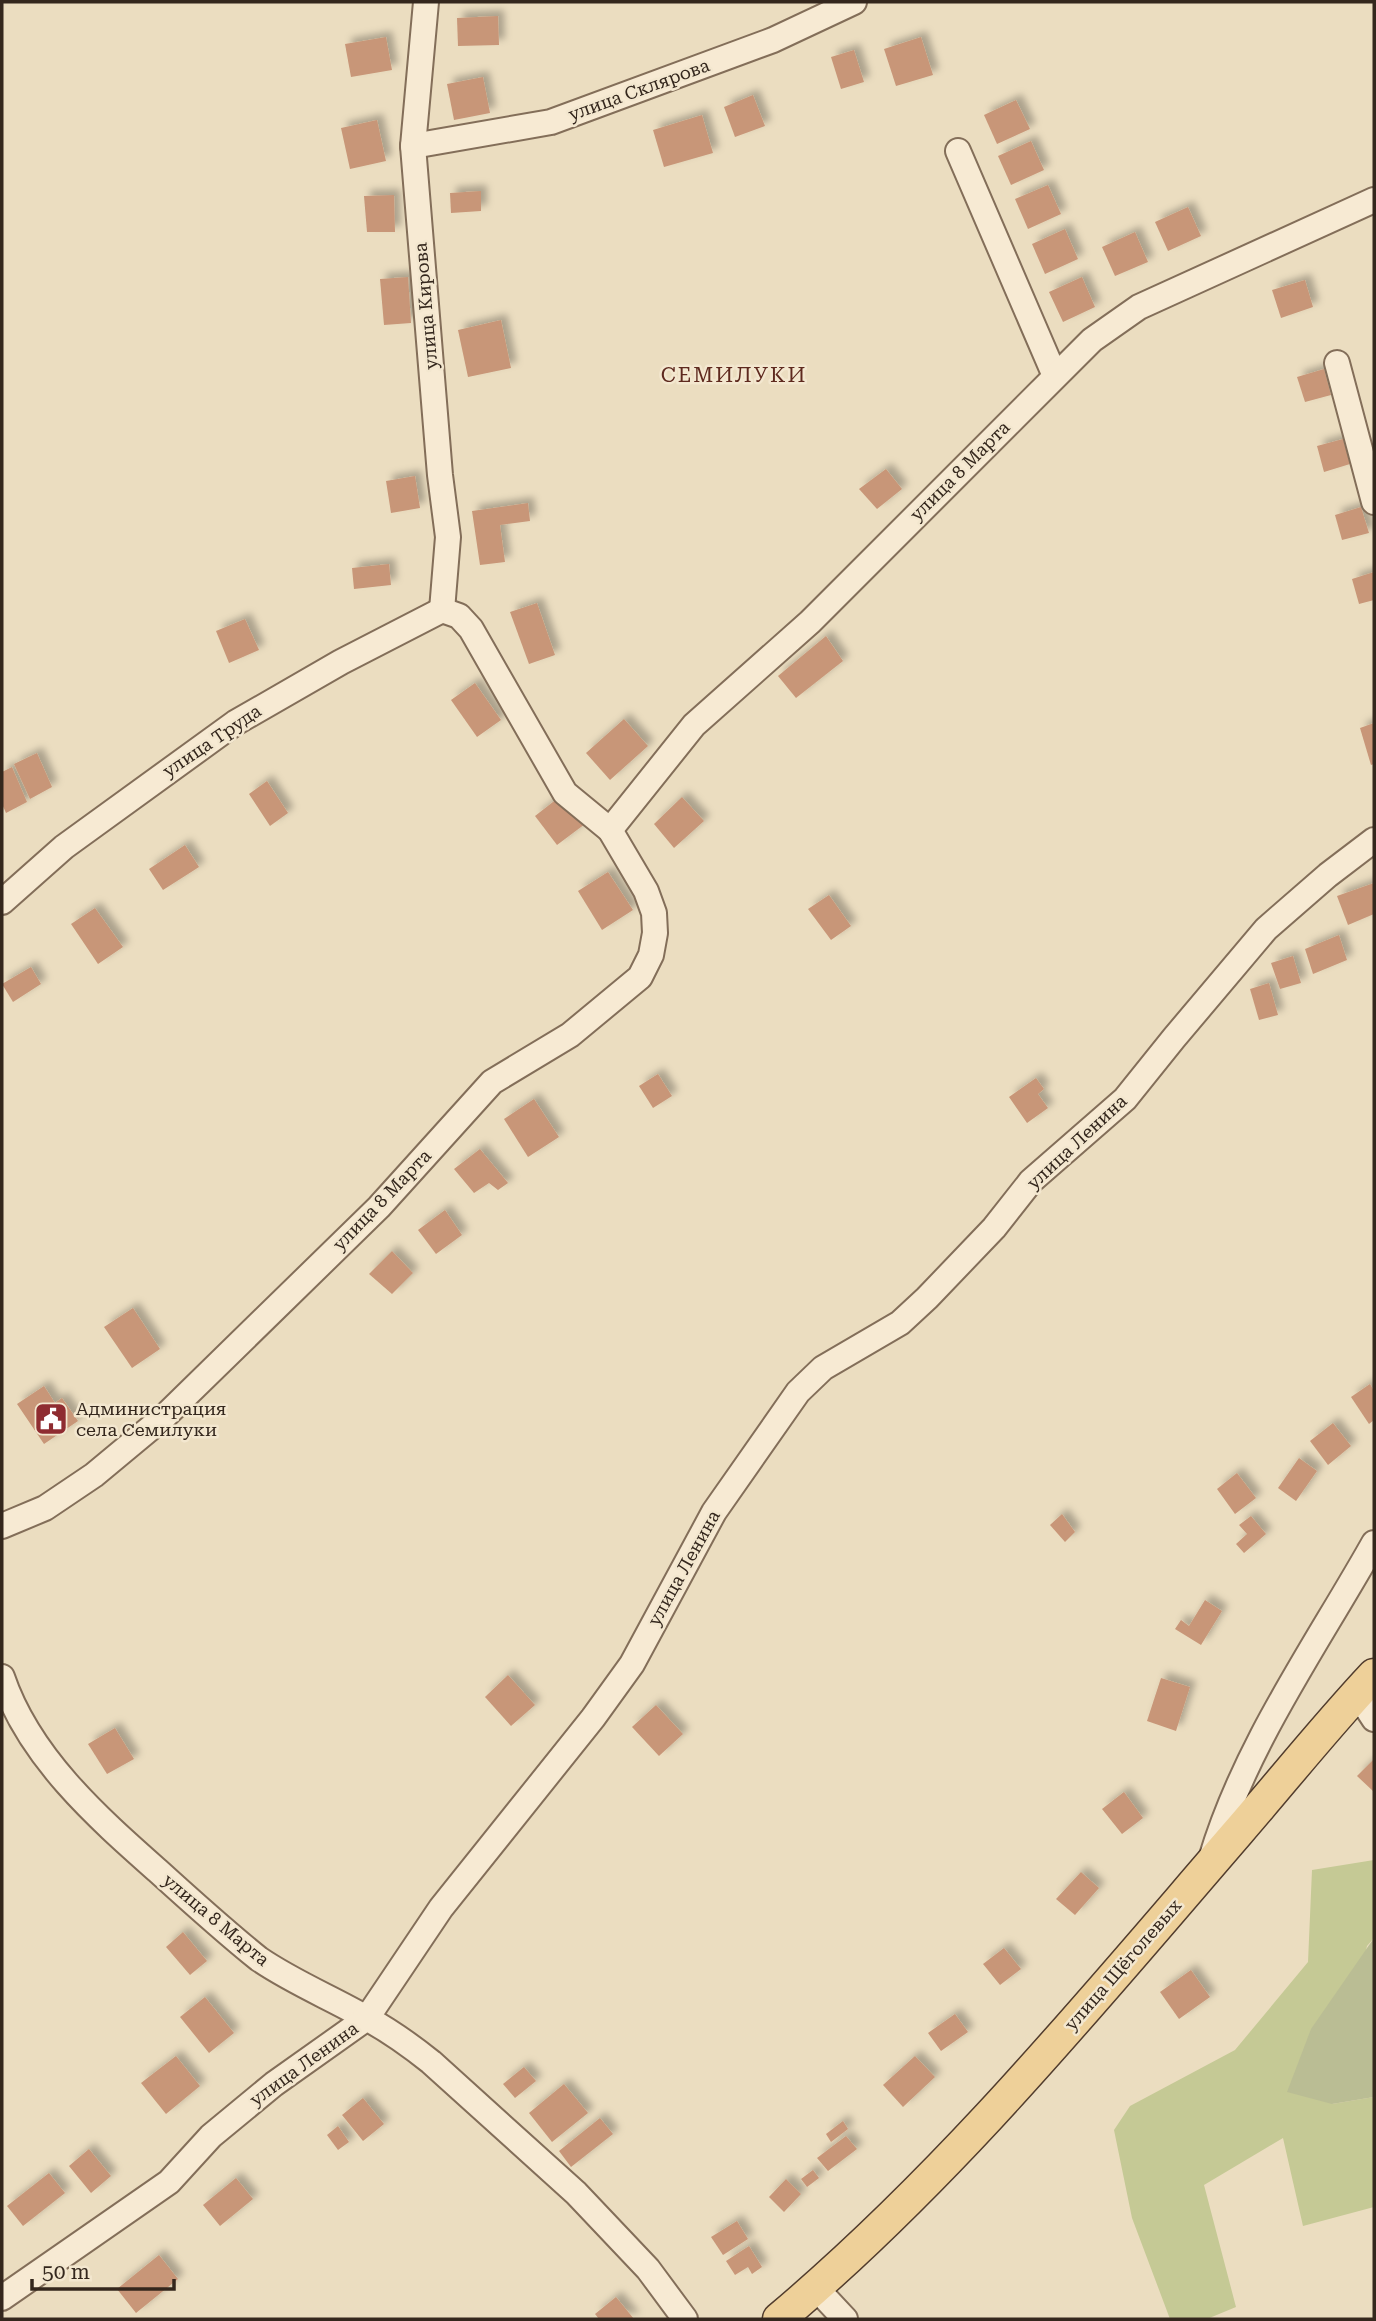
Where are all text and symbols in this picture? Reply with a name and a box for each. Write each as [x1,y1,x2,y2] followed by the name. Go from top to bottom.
[565,54,712,125] street label: улица Склярова
[409,241,442,370] street label: улица Кирова
[661,363,807,387] district label: СЕМИЛУКИ
[906,416,1014,525] street label: улица 8 Марта
[159,700,265,781] street label: улица Труда
[1022,1090,1131,1193] street label: улица Ленина
[328,1145,435,1254] street label: улица 8 Марта
[76,1398,226,1440] place label: Администрация села Семилуки
[32,1400,70,1438] public building icon: Администрация села Семилуки
[643,1506,724,1629] street label: улица Ленина
[159,1869,274,1970] street label: улица 8 Марта
[1060,1894,1186,2034] street label: улица Щёголевых
[245,2017,362,2110] street label: улица Ленина
[32,2248,173,2292] scale bar
[42,2260,90,2284] text: 50 m

